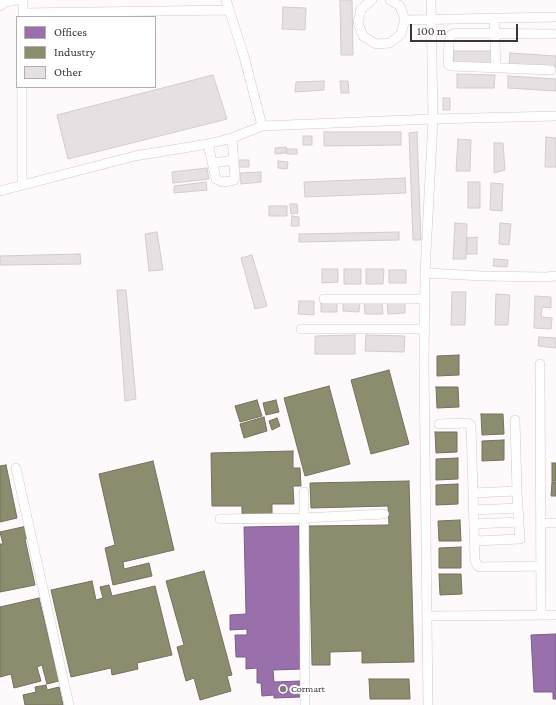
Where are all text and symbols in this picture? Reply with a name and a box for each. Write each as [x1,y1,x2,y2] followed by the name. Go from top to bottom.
[16,16,156,88] legend
[412,16,520,42] scale bar
[417,24,446,38] text: 100 m
[54,25,87,39] text: Offices
[54,45,95,59] text: Industry
[54,65,82,79] text: Other
[291,683,325,695] place label: Cormart
[278,684,288,694] marker: Cormart

